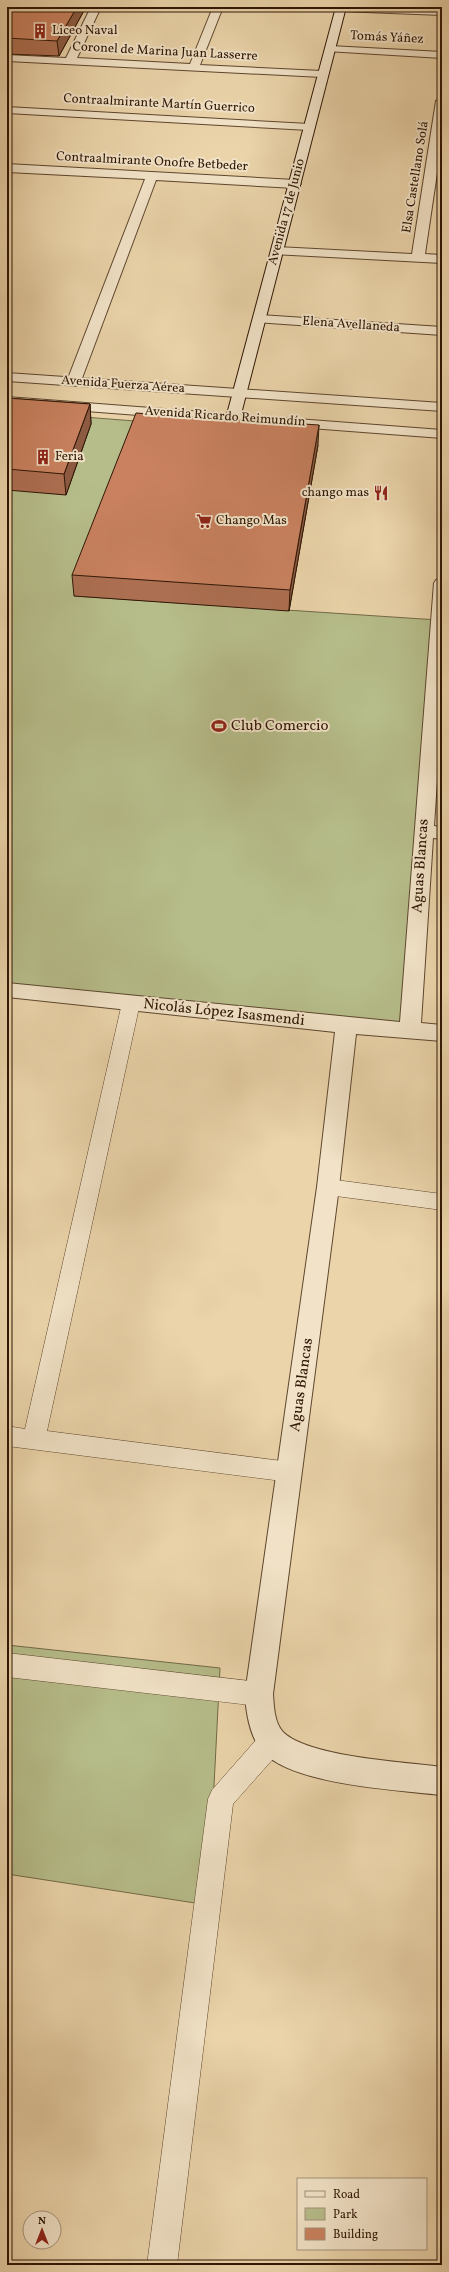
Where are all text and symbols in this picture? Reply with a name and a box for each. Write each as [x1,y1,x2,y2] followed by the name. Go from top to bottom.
[31,22,49,40] building icon: Liceo Naval
[52,22,118,40] place label: Liceo Naval
[350,27,424,49] street label: Tomás Yáñez
[72,38,258,66] street label: Coronel de Marina Juan Lasserre
[63,90,255,118] street label: Contraalmirante Martín Guerrico
[398,120,434,234] street label: Elsa Castellano Solá
[56,148,249,176] street label: Contraalmirante Onofre Betbeder
[264,157,310,267] street label: Avenida 17 de Junio
[302,313,400,337] street label: Elena Avellaneda
[61,372,185,398] street label: Avenida Fuerza Aérea
[144,402,306,432] street label: Avenida Ricardo Reimundín
[34,448,52,466] building icon: Feria
[55,448,84,466] place label: Feria
[302,484,369,502] place label: chango mas
[372,484,390,502] restaurant icon: chango mas
[195,512,213,530] supermarket icon: Chango Mas
[216,512,287,530] place label: Chango Mas
[231,716,329,737] place label: Club Comercio
[210,717,228,735] sports icon: Club Comercio
[407,818,435,914] street label: Aguas Blancas
[142,994,306,1032] street label: Nicolás López Isasmendi
[285,1337,319,1433] street label: Aguas Blancas
[297,2178,427,2250] legend
[333,2187,360,2203] text: Road
[333,2207,358,2223] text: Park
[22,2210,62,2250] north arrow
[38,2214,46,2229] text: N
[333,2227,378,2243] text: Building

